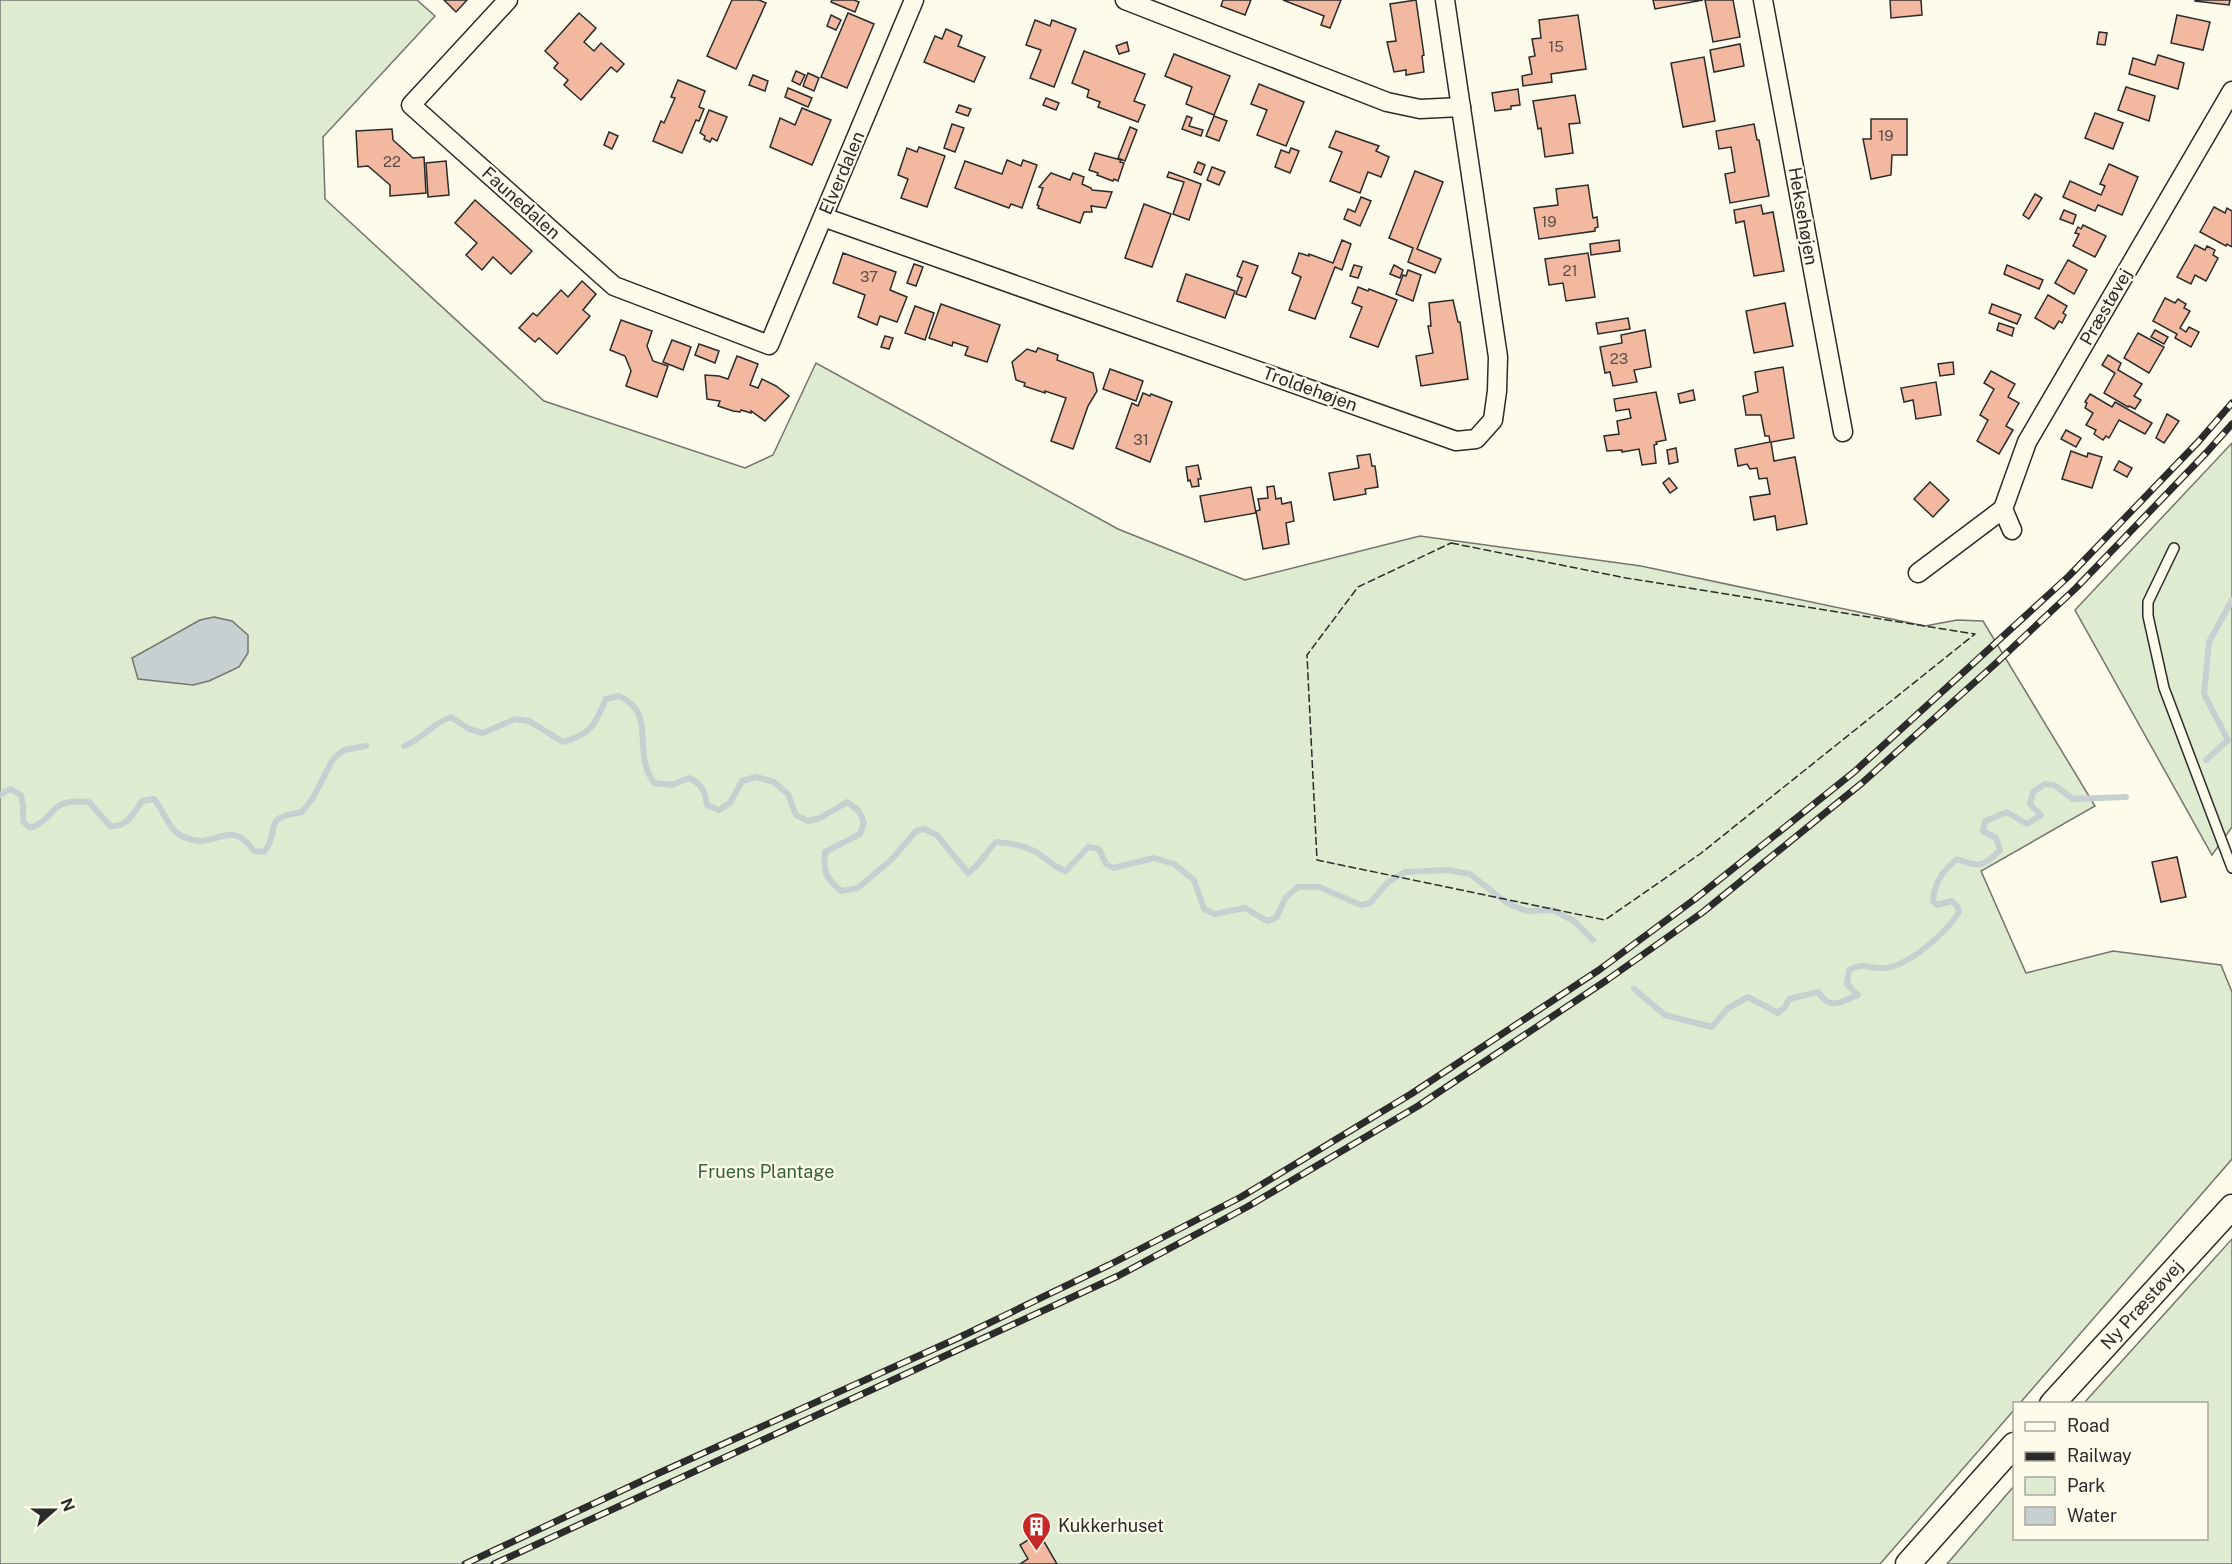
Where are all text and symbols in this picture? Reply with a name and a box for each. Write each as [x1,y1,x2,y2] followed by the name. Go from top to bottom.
[1548,38,1564,55] house number: 15
[1878,127,1894,144] house number: 19
[815,128,868,218] street label: Elverdalen
[383,153,401,170] house number: 22
[478,162,565,243] street label: Faunedalen
[1785,165,1822,267] street label: Heksehøjen
[1541,213,1557,230] house number: 19
[1562,262,1578,279] house number: 21
[2075,265,2136,349] street label: Præstøvej
[860,268,878,285] house number: 37
[1610,350,1628,367] house number: 23
[1260,362,1360,415] street label: Troldehøjen
[1133,431,1149,448] house number: 31
[698,1161,834,1182] park label: Fruens Plantage
[2096,1256,2187,1353] street label: Ny Præstøvej
[2013,1402,2208,1540] legend
[2067,1415,2110,1436] text: Road
[2067,1445,2132,1466] text: Railway
[2067,1475,2105,1496] text: Park
[24,1480,84,1540] north arrow
[56,1496,79,1514] text: N
[2067,1505,2117,1526] text: Water
[1021,1510,1053,1552] building icon: Kukkerhuset
[1058,1515,1164,1536] place label: Kukkerhuset

